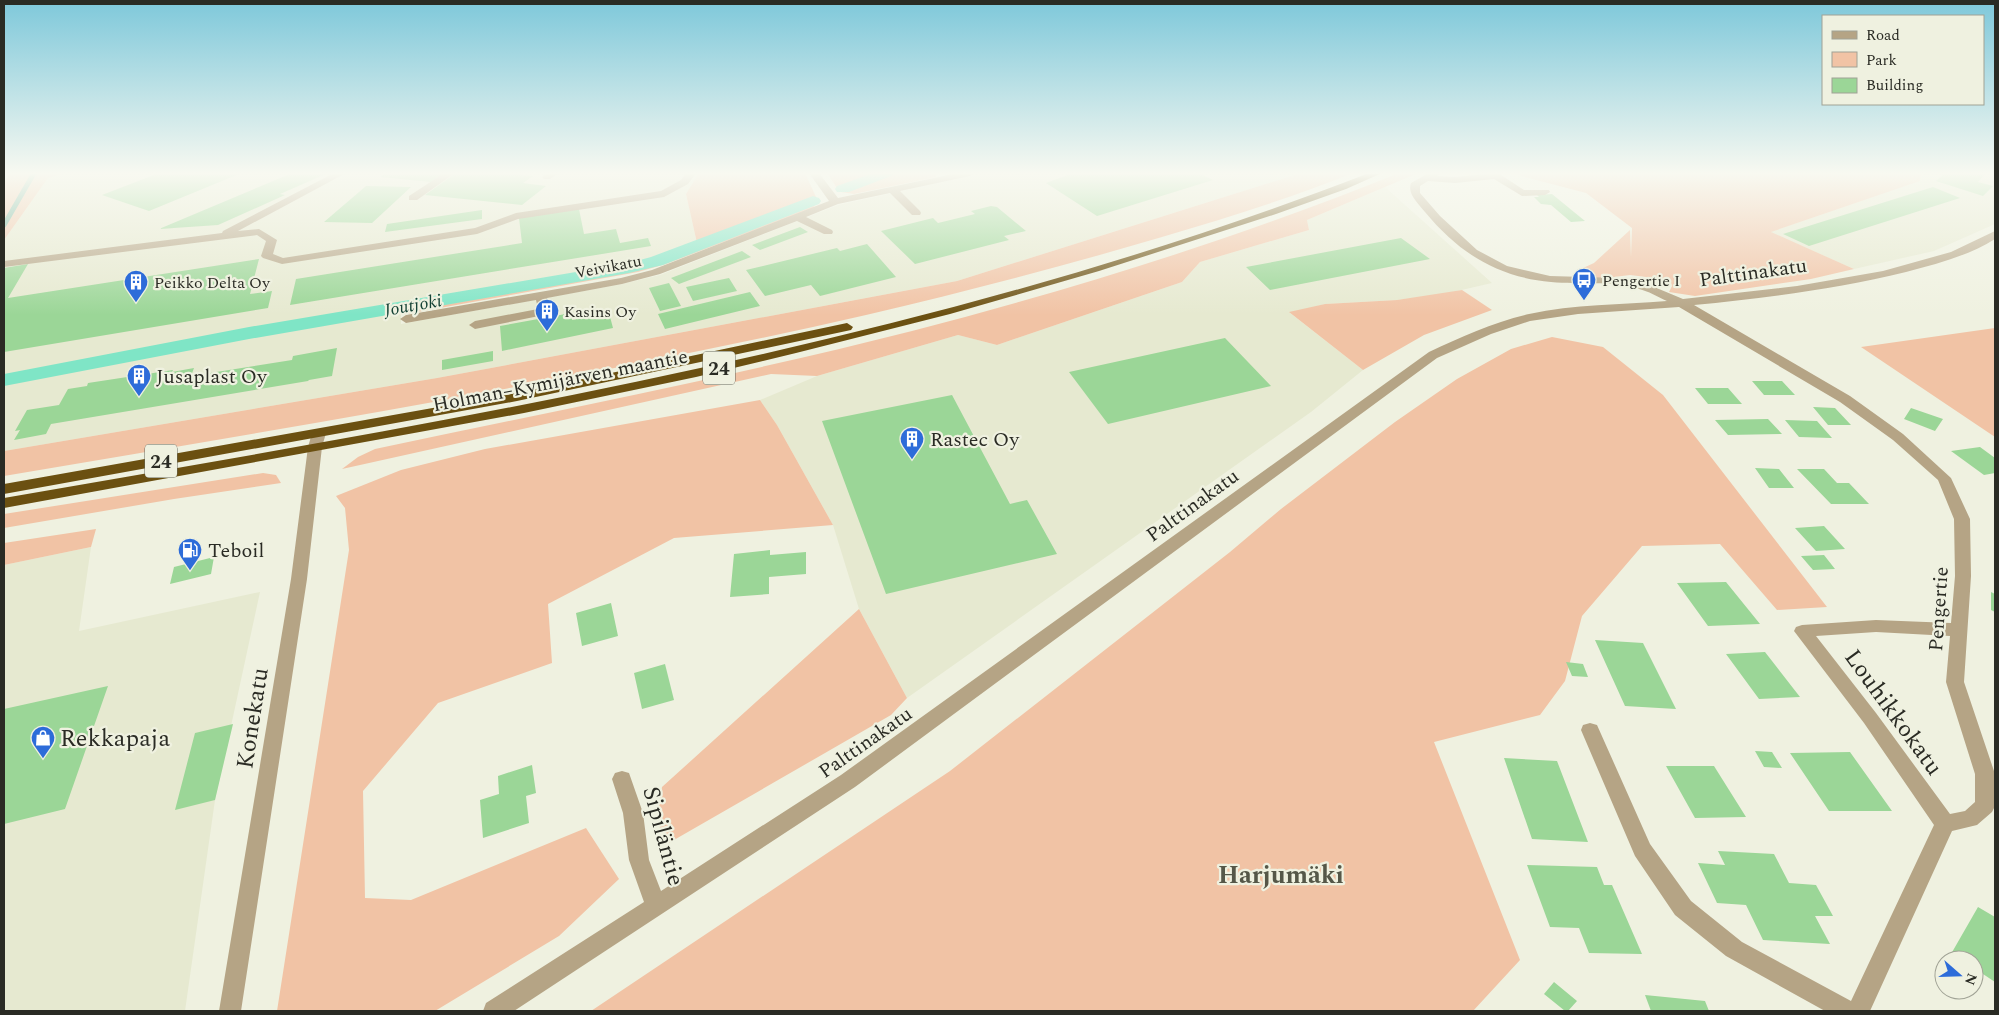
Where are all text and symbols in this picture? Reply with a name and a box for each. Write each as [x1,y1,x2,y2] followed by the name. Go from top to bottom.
[1822,15,1984,105] legend
[1866,24,1900,47] text: Road
[1866,49,1897,72] text: Park
[1866,74,1923,97] text: Building
[573,249,644,285] street label: Veivikatu
[1697,251,1809,295] street label: Palttinakatu
[1571,267,1597,301] bus stop icon: Pengertie I
[123,269,149,303] building icon: Peikko Delta Oy
[1602,269,1680,293] place label: Pengertie I
[154,271,271,295] place label: Peikko Delta Oy
[380,287,444,324] water label: Joutjoki
[534,298,560,332] building icon: Kasins Oy
[564,300,637,324] place label: Kasins Oy
[430,342,690,420] street label: Holman–Kymijärven maantie
[703,352,735,384] road number: 24
[156,362,268,392] place label: Jusaplast Oy
[126,363,152,397] building icon: Jusaplast Oy
[930,425,1021,455] place label: Rastec Oy
[899,426,925,460] building icon: Rastec Oy
[145,444,177,478] road number: 24
[1140,462,1245,550] street label: Palttinakatu
[208,536,264,566] place label: Teboil
[177,537,203,571] fuel station icon: Teboil
[1921,566,1957,652] street label: Pengertie
[1835,642,1951,783] street label: Louhikkokatu
[227,665,279,771] street label: Konekatu
[813,699,919,786] street label: Palttinakatu
[60,721,170,757] place label: Rekkapaja
[30,725,56,759] shop icon: Rekkapaja
[632,782,694,890] street label: Sipiläntie
[1218,857,1344,895] district label: Harjumäki
[1934,950,1984,1000] north arrow
[1959,970,1983,988] text: N

